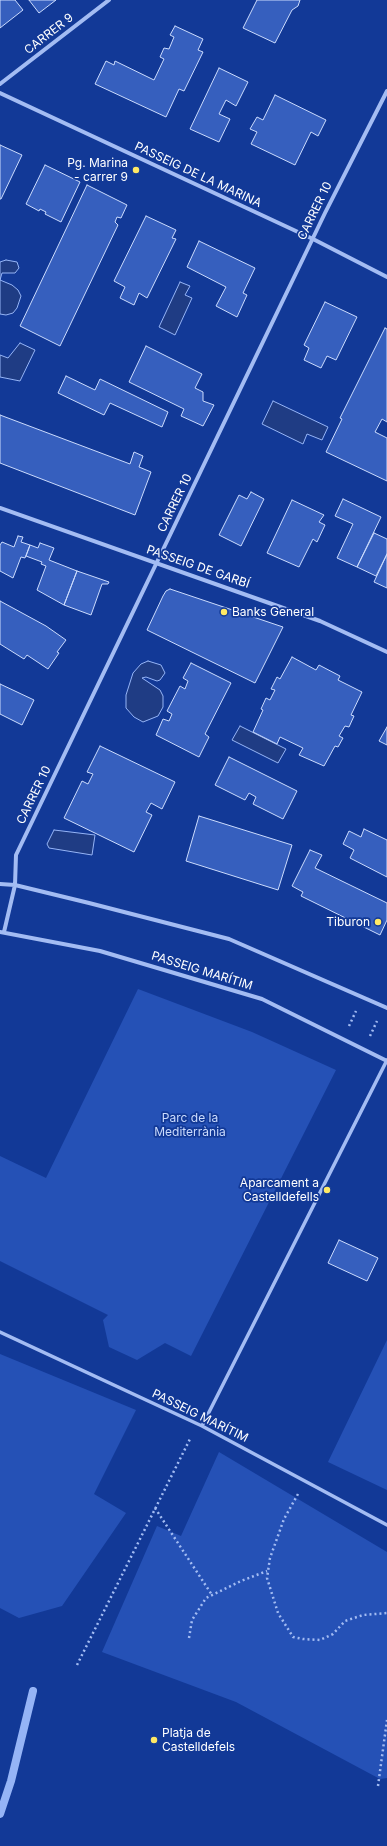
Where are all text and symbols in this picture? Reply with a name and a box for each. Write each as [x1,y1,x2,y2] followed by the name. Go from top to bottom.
[22,10,76,58] street label: CARRER 9
[132,139,264,211] street label: PASSEIG DE LA MARINA
[67,156,128,184] place label: Pg. Marina - carrer 9
[131,165,141,175] marker: Pg. Marina - carrer 9
[295,180,335,242] street label: CARRER 10
[155,472,195,534] street label: CARRER 10
[144,543,252,591] street label: PASSEIG DE GARBÍ
[232,605,314,619] place label: Banks General
[219,607,229,617] marker: Banks General
[14,764,54,826] street label: CARRER 10
[326,915,370,929] place label: Tiburon
[373,917,383,927] marker: Tiburon
[150,949,254,993] street label: PASSEIG MARÍTIM
[154,1111,226,1139] park label: Parc de la Mediterrània
[240,1176,319,1204] place label: Aparcament a Castelldefells
[322,1185,332,1195] marker: Aparcament a Castelldefells
[150,1386,250,1446] street label: PASSEIG MARÍTIM
[162,1726,235,1754] place label: Platja de Castelldefels
[149,1735,159,1745] marker: Platja de Castelldefels

